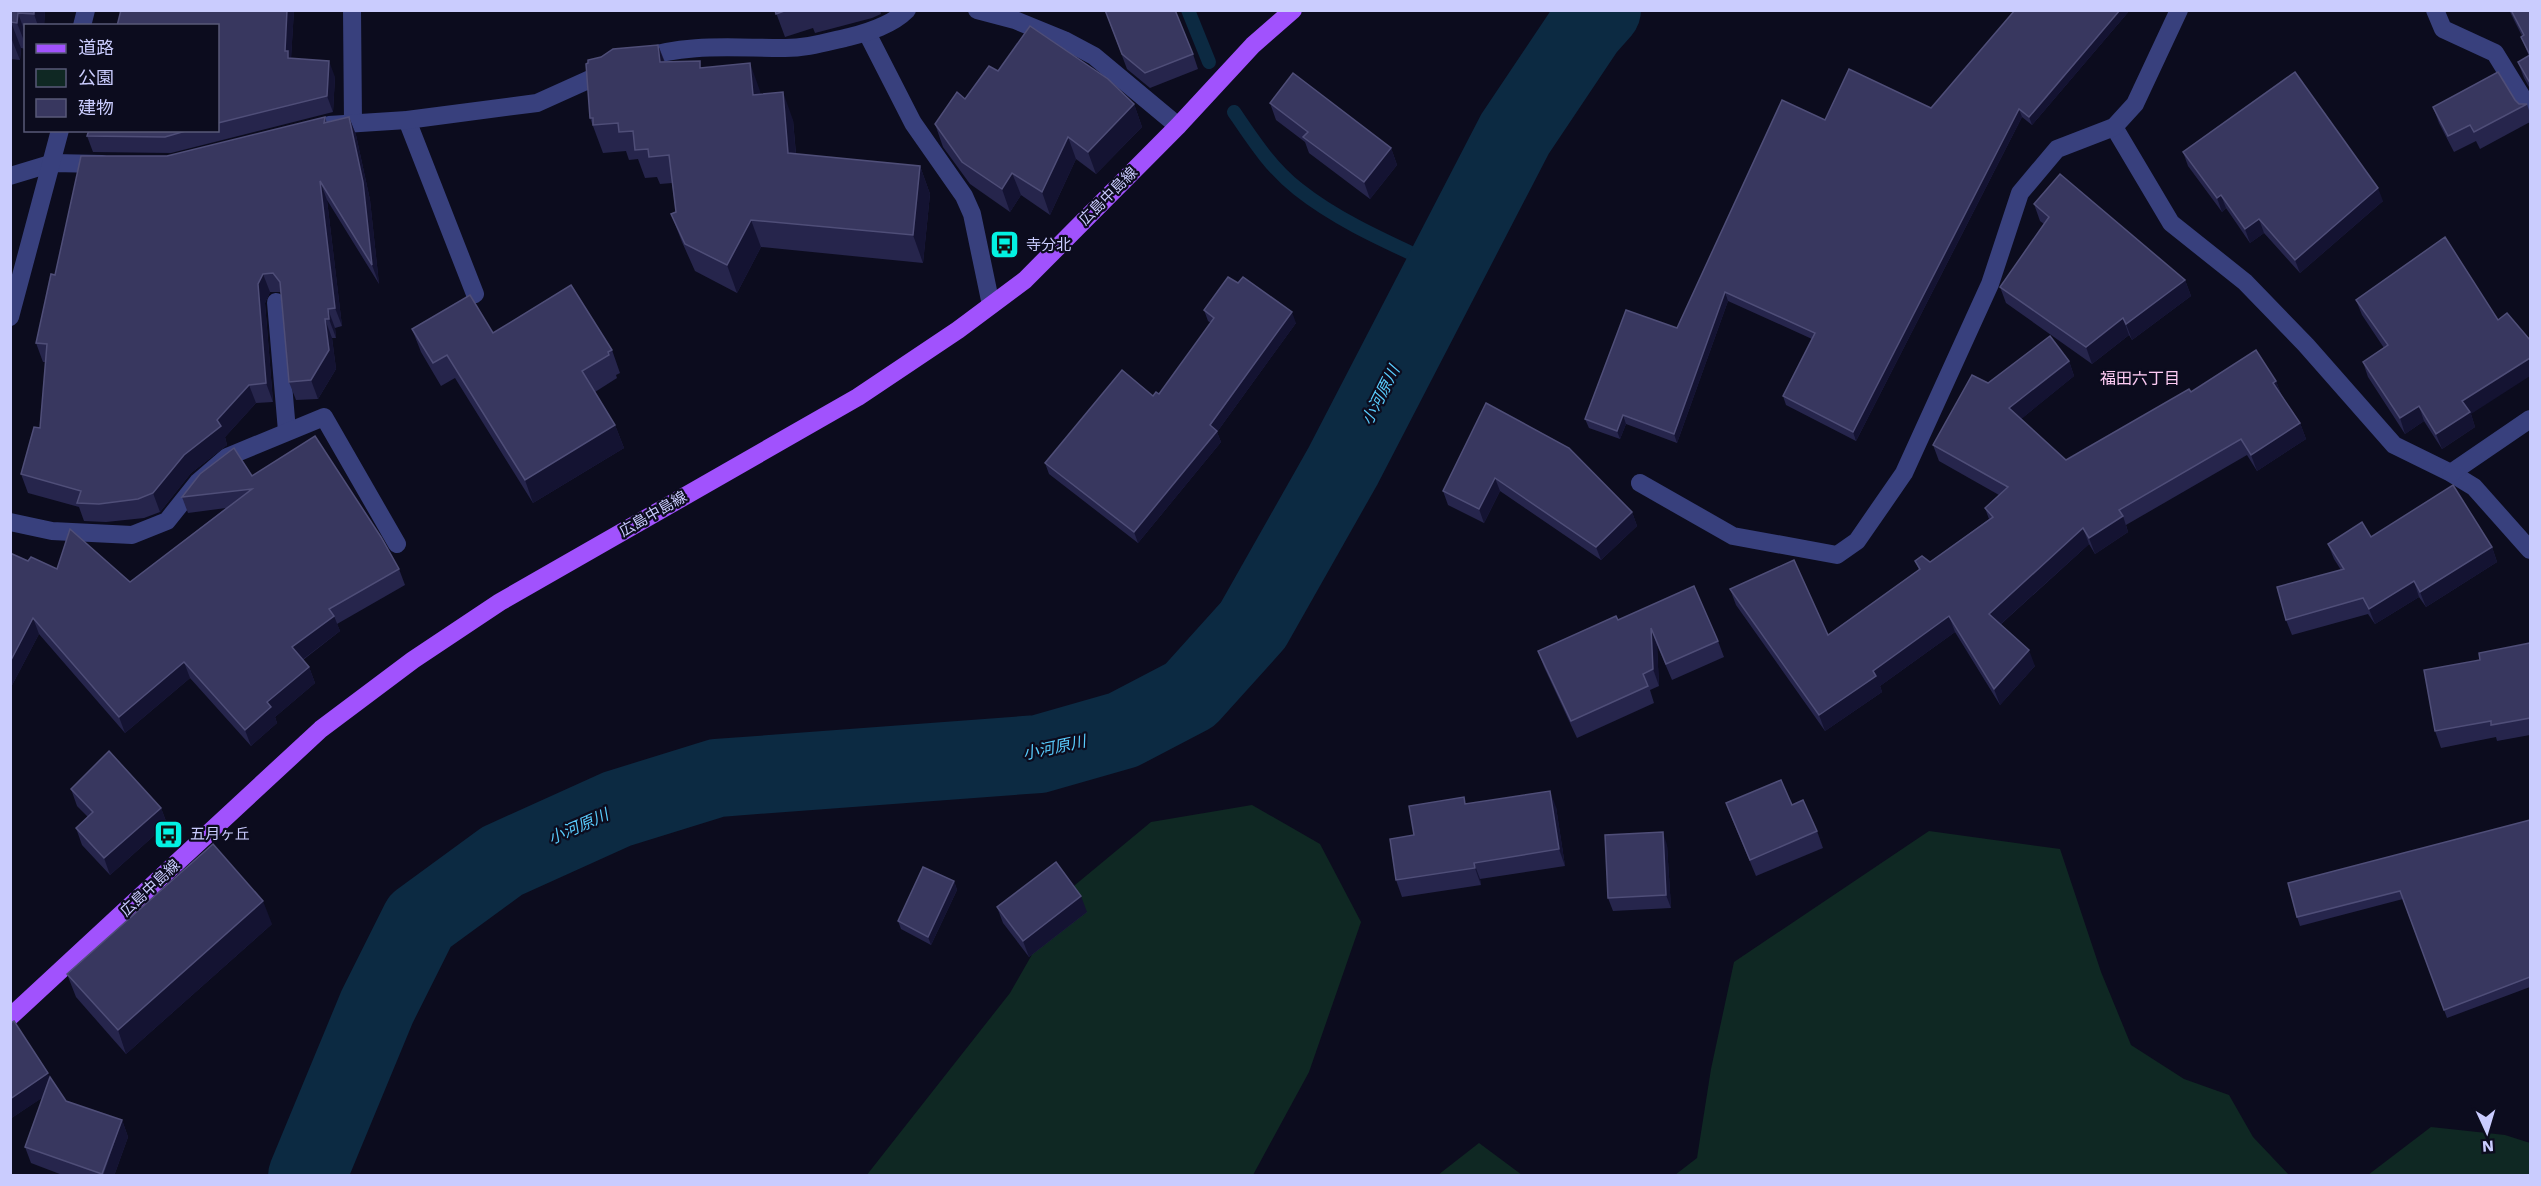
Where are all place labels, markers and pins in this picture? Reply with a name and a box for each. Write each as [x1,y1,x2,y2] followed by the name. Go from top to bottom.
[989,229,1021,261] bus stop icon: 寺分北
[1026,236,1071,254] place label: 寺分北
[153,818,185,850] bus stop icon: 五月ヶ丘
[190,825,250,843] place label: 五月ヶ丘

